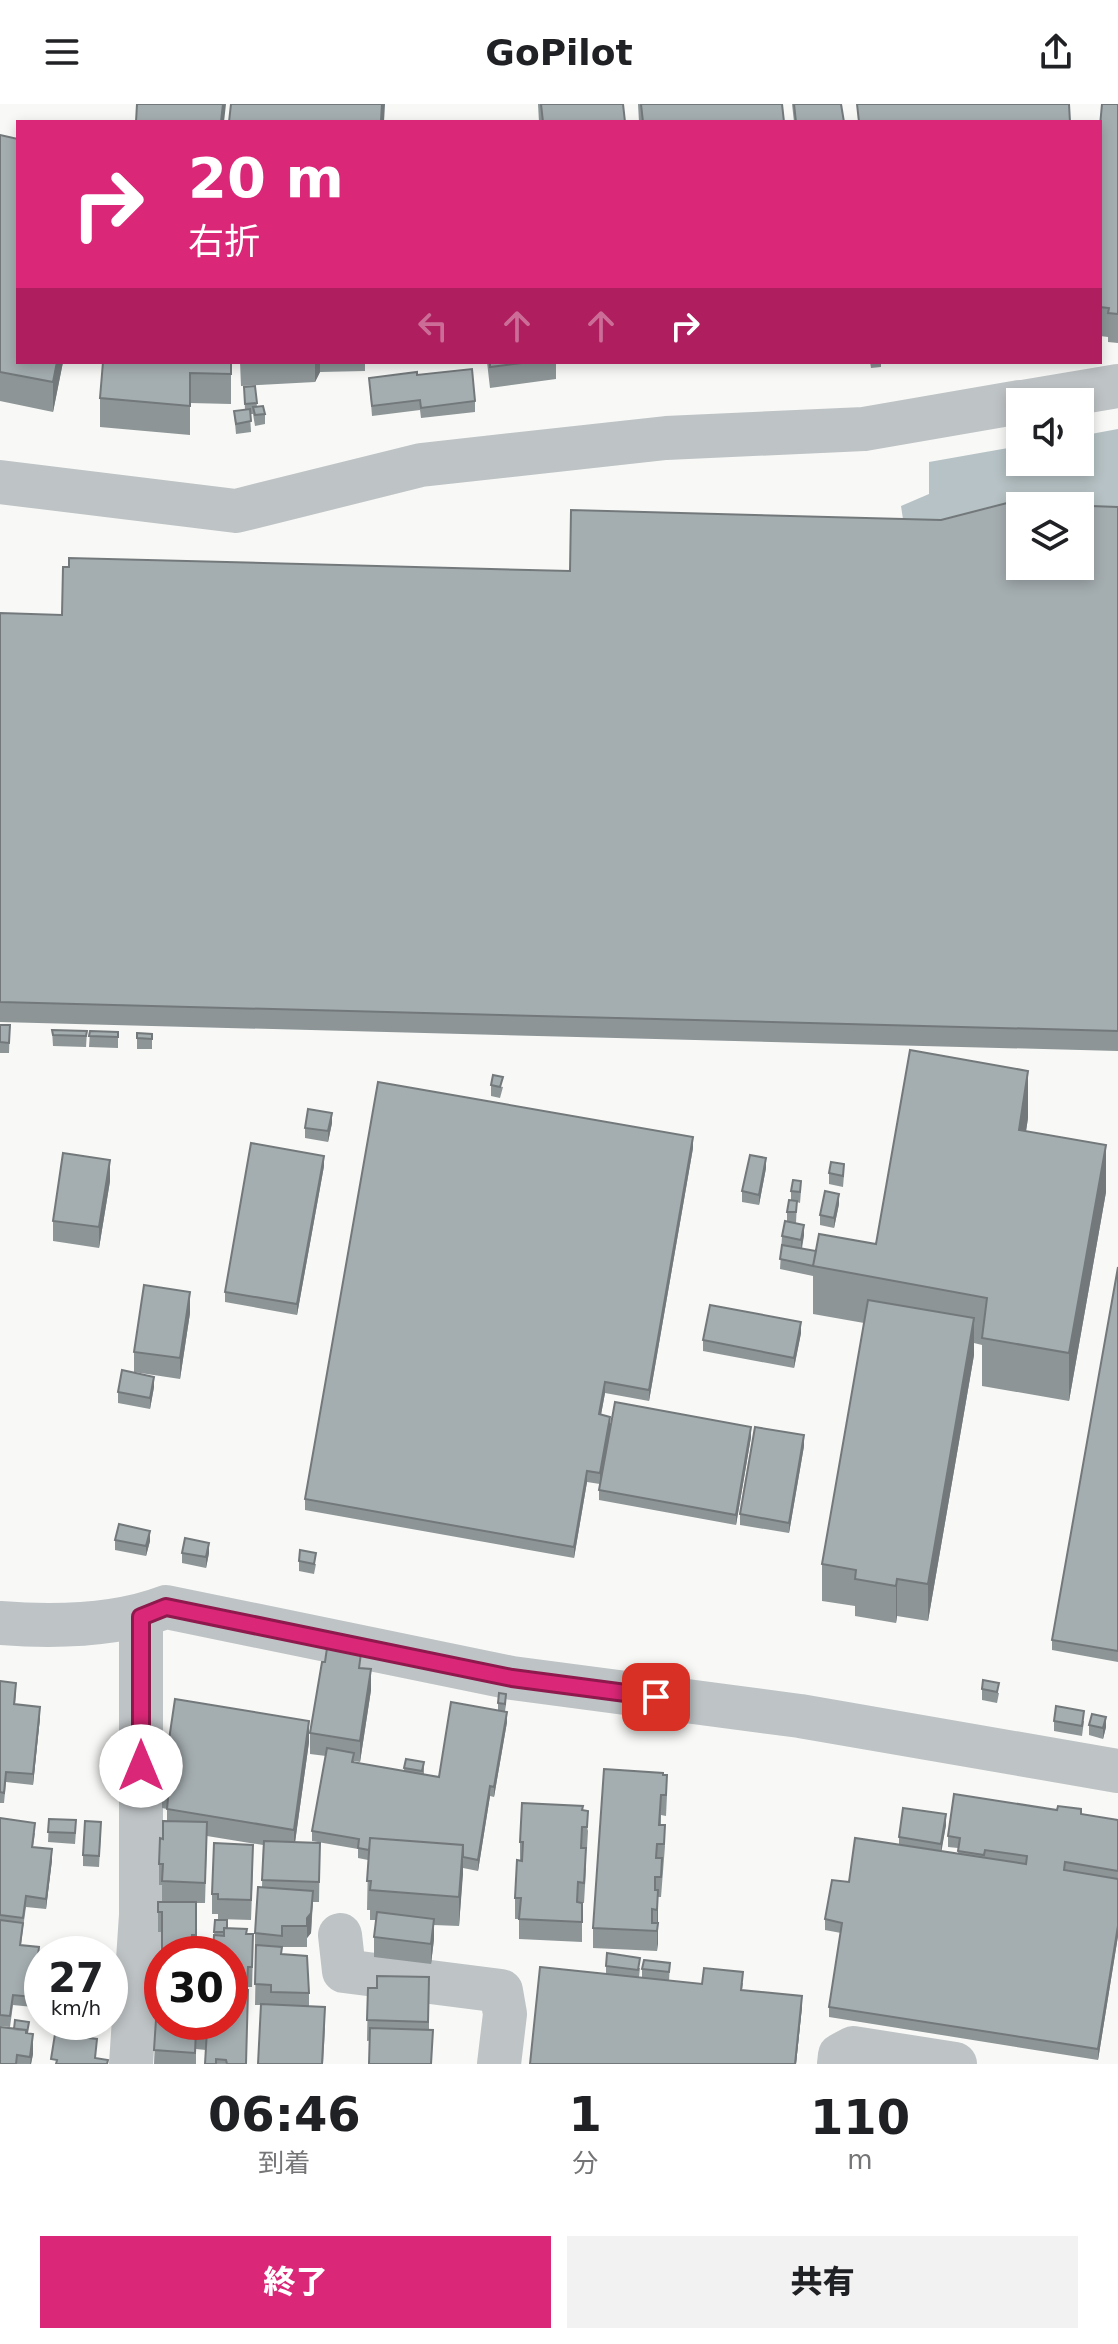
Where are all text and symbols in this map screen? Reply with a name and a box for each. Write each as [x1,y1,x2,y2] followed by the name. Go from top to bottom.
[40,30,84,74] icon: menu
[1034,30,1078,74] icon: share
[485,32,633,73] text: GoPilot
[188,145,344,210] text: 20 m
[56,152,160,256] icon: right
[188,221,260,262] text: 右折
[411,304,455,348] icon: left
[495,304,539,348] icon: ahead
[579,304,623,348] icon: ahead
[663,304,707,348] icon: right
[1006,388,1094,580] map controls
[1006,388,1094,476] button: sound
[1006,492,1094,580] button: layers
[622,1663,690,1731] pin
[634,1675,678,1719] icon: arrive
[99,1724,183,1808] position arrow
[144,1936,248,2040] speed limit sign: 30
[48,1955,104,2001] text: 27
[51,1996,101,2020] text: km/h
[208,2086,361,2142] text: 06:46
[569,2086,602,2142] text: 1
[810,2089,910,2145] text: 110
[847,2145,873,2175] text: m
[258,2148,310,2178] text: 到着
[572,2148,598,2178] text: 分
[40,2236,551,2328] button: 終了
[567,2236,1078,2328] button: 共有

